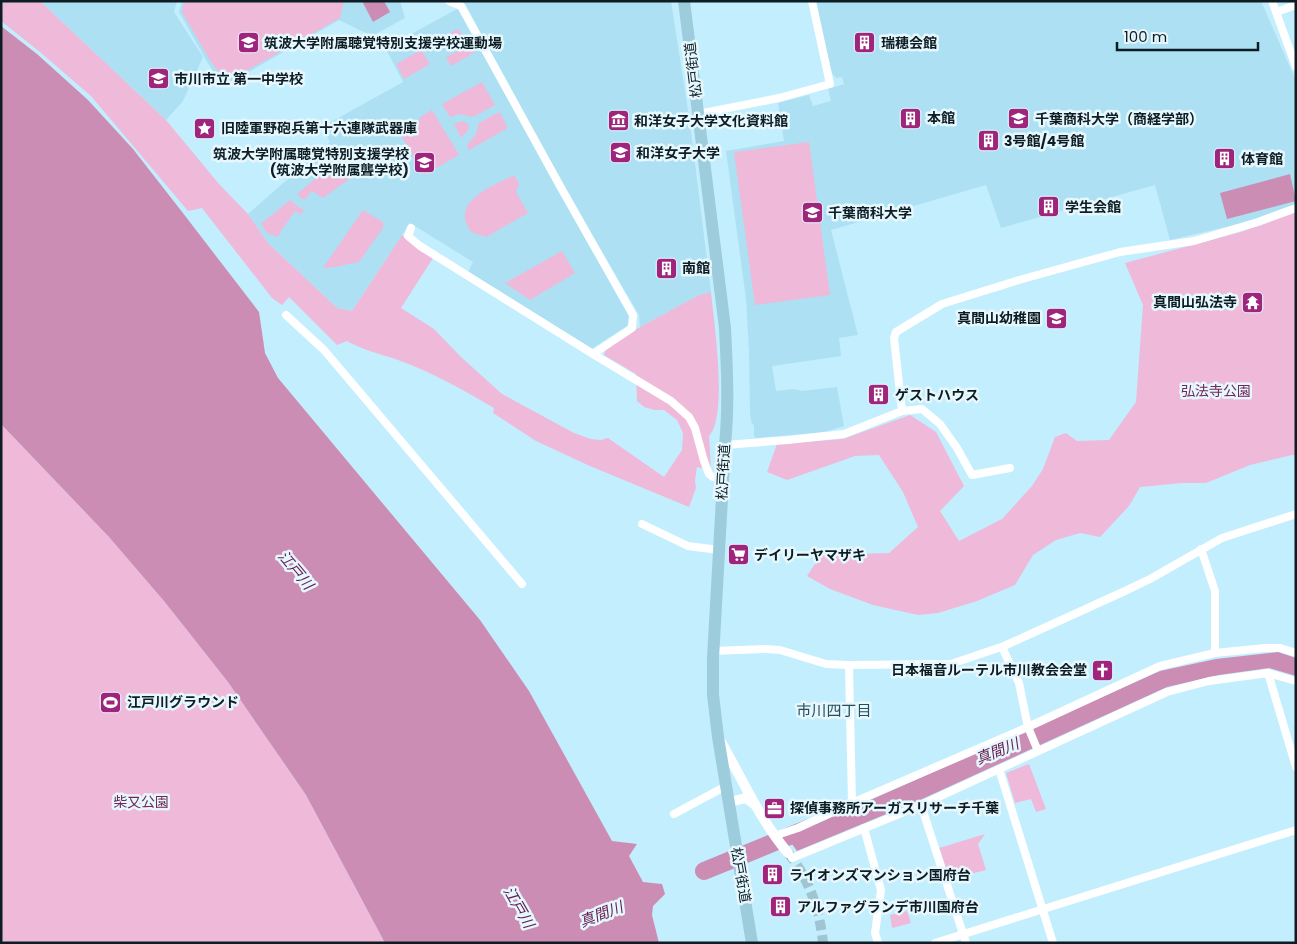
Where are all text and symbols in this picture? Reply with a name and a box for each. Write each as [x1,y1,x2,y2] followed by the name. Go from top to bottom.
[1117,20,1258,52] scale bar
[1124,26,1167,47] text: 100 m
[236,31,260,55] school or university icon: 筑波大学附属聴覚特別支援学校運動場
[853,31,877,55] building icon: 瑞穂会館
[264,33,502,53] place label: 筑波大学附属聴覚特別支援学校運動場
[881,33,937,53] place label: 瑞穂会館
[680,41,706,99] street label: 松戸街道
[146,67,170,91] school or university icon: 市川市立 第一中学校
[174,69,303,89] place label: 市川市立 第一中学校
[899,106,923,130] building icon: 本館
[1007,107,1031,131] school or university icon: 千葉商科大学（商経学部）
[927,108,955,128] place label: 本館
[606,109,630,133] museum icon: 和洋女子大学文化資料館
[1035,109,1203,129] place label: 千葉商科大学（商経学部）
[634,111,788,131] place label: 和洋女子大学文化資料館
[193,116,217,140] place icon: 旧陸軍野砲兵第十六連隊武器庫
[221,118,417,138] place label: 旧陸軍野砲兵第十六連隊武器庫
[976,129,1000,153] building icon: 3号館/4号館
[1004,131,1084,151] place label: 3号館/4号館
[608,141,632,165] school or university icon: 和洋女子大学
[636,143,720,163] place label: 和洋女子大学
[213,144,409,180] place label: 筑波大学附属聴覚特別支援学校 (筑波大学附属聾学校)
[1213,147,1237,171] building icon: 体育館
[1241,149,1283,169] place label: 体育館
[413,150,437,174] school or university icon: 筑波大学附属聴覚特別支援学校 (筑波大学附属聾学校)
[1037,195,1061,219] building icon: 学生会館
[1065,197,1121,217] place label: 学生会館
[800,201,824,225] school or university icon: 千葉商科大学
[828,203,912,223] place label: 千葉商科大学
[654,256,678,280] building icon: 南館
[682,258,710,278] place label: 南館
[1241,290,1265,314] temple icon: 真間山弘法寺
[1153,292,1237,312] place label: 真間山弘法寺
[1045,306,1069,330] school or university icon: 真間山幼稚園
[957,308,1041,328] place label: 真間山幼稚園
[1181,381,1251,401] park label: 弘法寺公園
[867,383,891,407] building icon: ゲストハウス
[895,385,979,405] place label: ゲストハウス
[712,444,734,500] street label: 松戸街道
[726,543,750,567] supermarket icon: デイリーヤマザキ
[754,545,866,565] place label: デイリーヤマザキ
[273,546,320,596] water label: 江戸川
[1091,658,1115,682] church icon: 日本福音ルーテル市川教会会堂
[891,660,1087,680] place label: 日本福音ルーテル市川教会会堂
[99,690,123,714] sports icon: 江戸川グラウンド
[127,692,239,712] place label: 江戸川グラウンド
[796,700,872,721] district label: 市川四丁目
[972,732,1024,769] water label: 真間川
[113,792,169,812] park label: 柴又公園
[762,796,786,820] office icon: 探偵事務所アーガスリサーチ千葉
[790,798,999,818] place label: 探偵事務所アーガスリサーチ千葉
[726,846,756,904] street label: 松戸街道
[761,863,785,887] building icon: ライオンズマンション国府台
[789,865,971,885] place label: ライオンズマンション国府台
[499,882,540,933] water label: 江戸川
[576,895,628,932] water label: 真間川
[769,895,793,919] building icon: アルファグランデ市川国府台
[797,897,979,917] place label: アルファグランデ市川国府台

